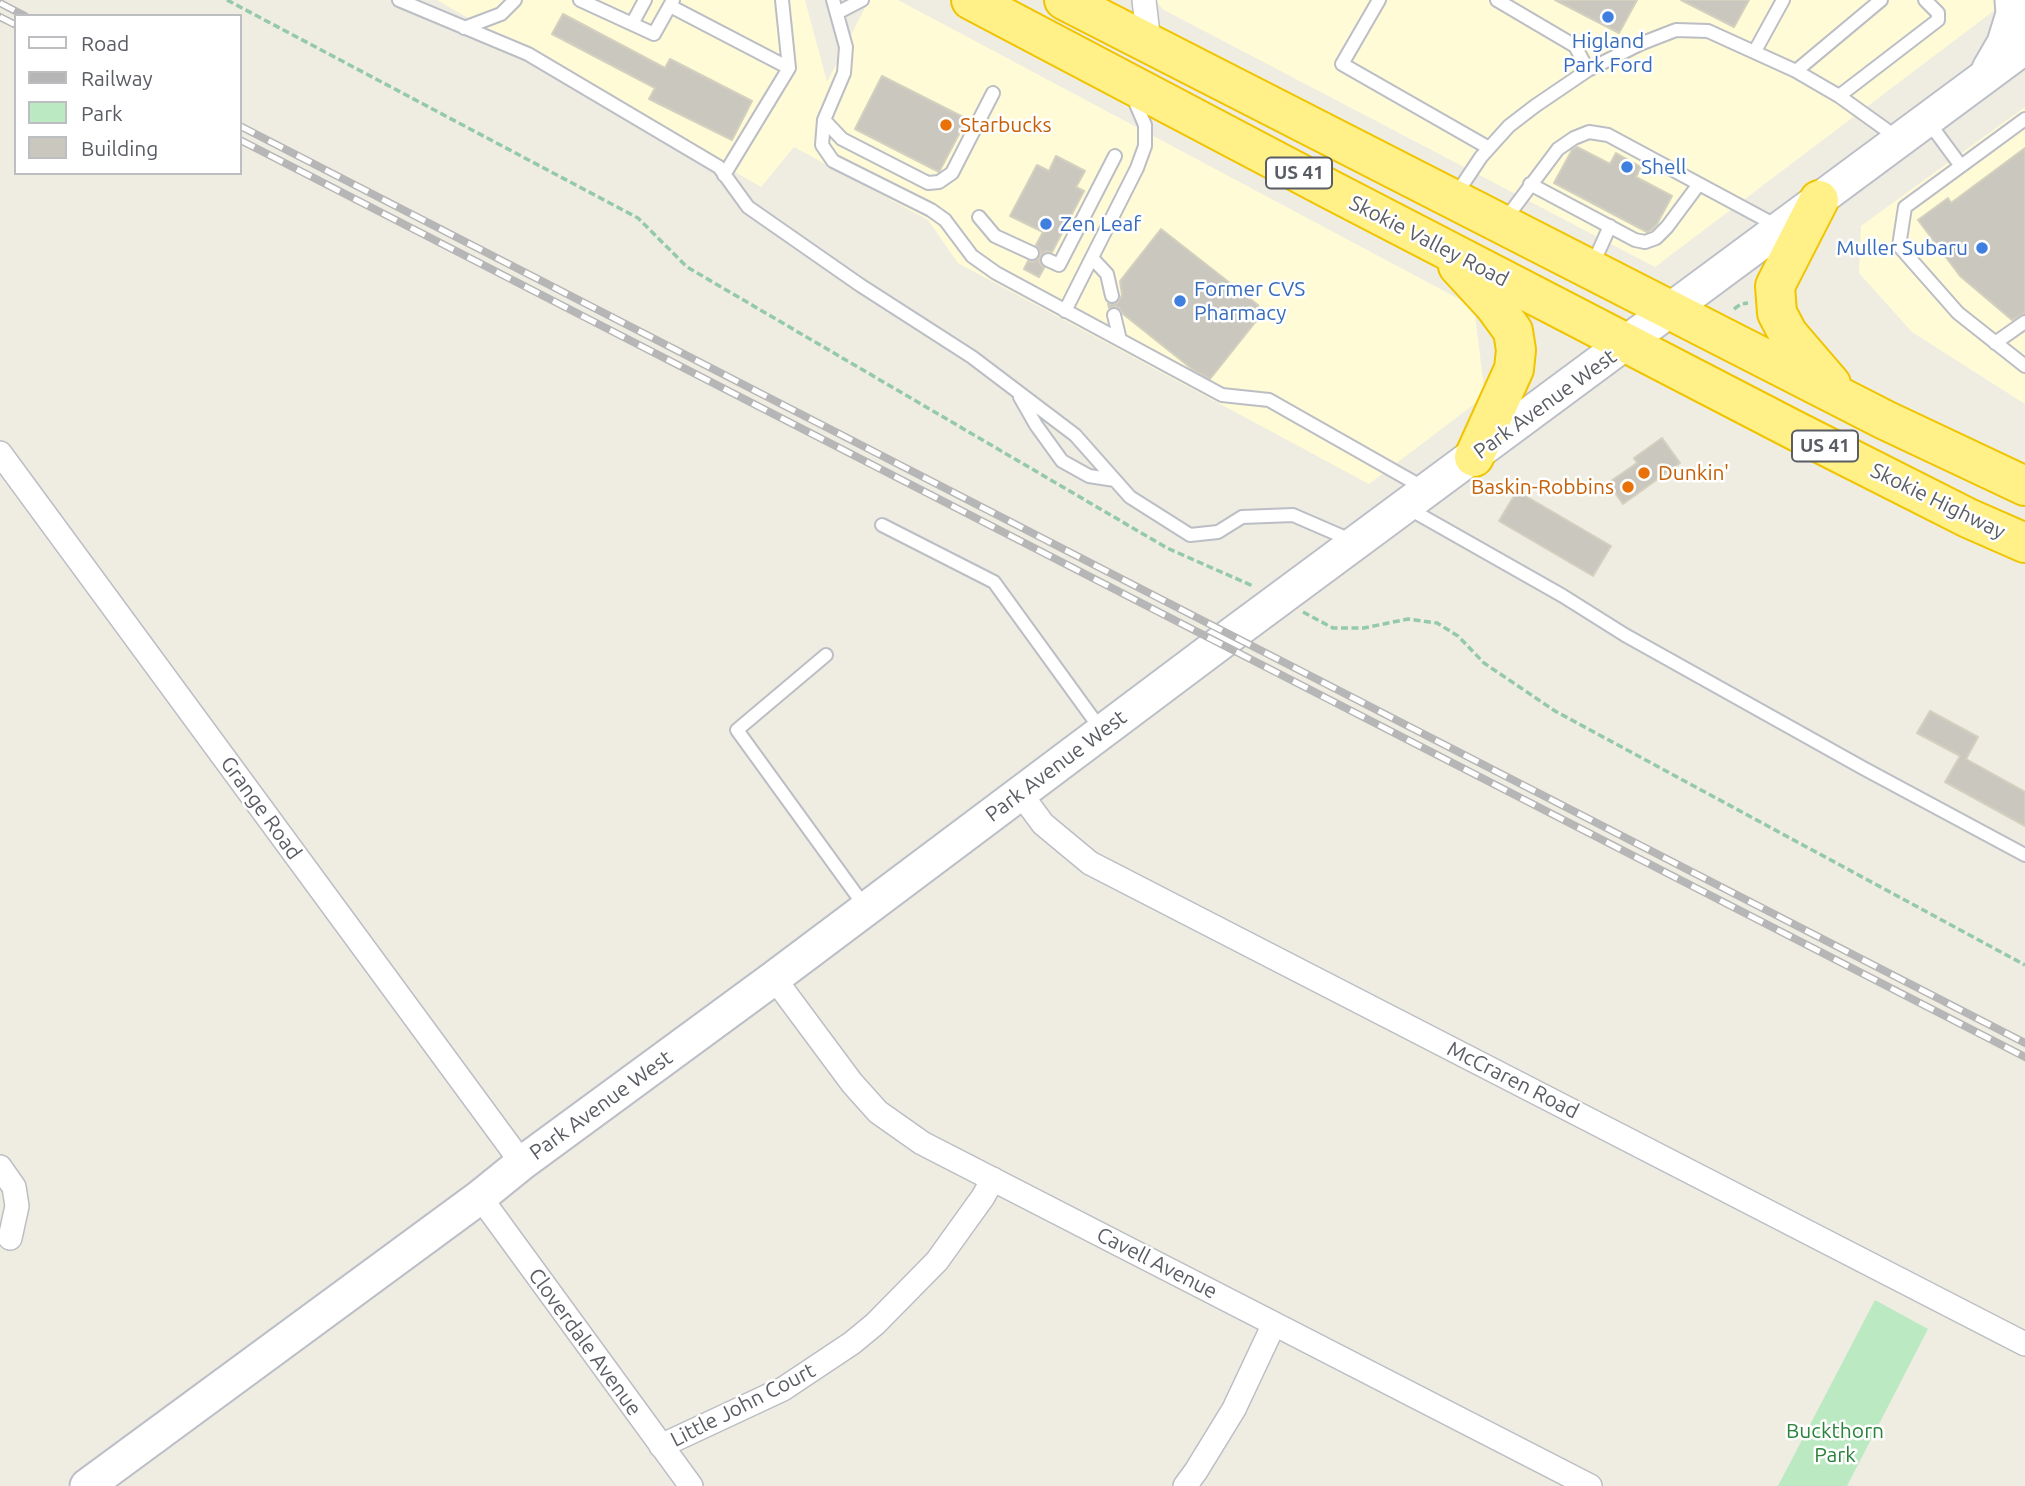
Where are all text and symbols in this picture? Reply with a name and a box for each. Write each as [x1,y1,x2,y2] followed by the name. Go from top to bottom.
[1600,9,1616,25] marker: Higland Park Ford
[14,14,242,175] legend
[1563,28,1653,78] place label: Higland Park Ford
[81,31,129,55] text: Road
[81,66,153,90] text: Railway
[81,101,123,125] text: Park
[960,112,1052,138] place label: Starbucks
[938,117,954,133] marker: Starbucks
[81,136,158,160] text: Building
[1641,154,1687,180] place label: Shell
[1266,158,1332,188] road number: US 41
[1619,159,1635,175] marker: Shell
[1345,190,1513,292] street label: Skokie Valley Road
[1060,211,1141,237] place label: Zen Leaf
[1038,216,1054,232] marker: Zen Leaf
[1836,235,1968,261] place label: Muller Subaru
[1974,240,1990,256] marker: Muller Subaru
[1194,276,1305,326] place label: Former CVS Pharmacy
[1172,293,1188,309] marker: Former CVS Pharmacy
[1469,344,1621,464] street label: Park Avenue West
[1792,430,1858,462] road number: US 41
[1867,458,2009,544] street label: Skokie Highway
[1658,460,1729,486] place label: Dunkin'
[1636,465,1652,481] marker: Dunkin'
[1471,474,1614,500] place label: Baskin-Robbins
[1620,479,1636,495] marker: Baskin-Robbins
[980,705,1132,827] street label: Park Avenue West
[215,751,307,865] street label: Grange Road
[1443,1036,1583,1124] street label: McCraren Road
[525,1045,677,1165] street label: Park Avenue West
[1092,1222,1222,1304] street label: Cavell Avenue
[523,1263,647,1421] street label: Cloverdale Avenue
[666,1358,820,1452] street label: Little John Court
[1786,1418,1884,1468] park label: Buckthorn Park

